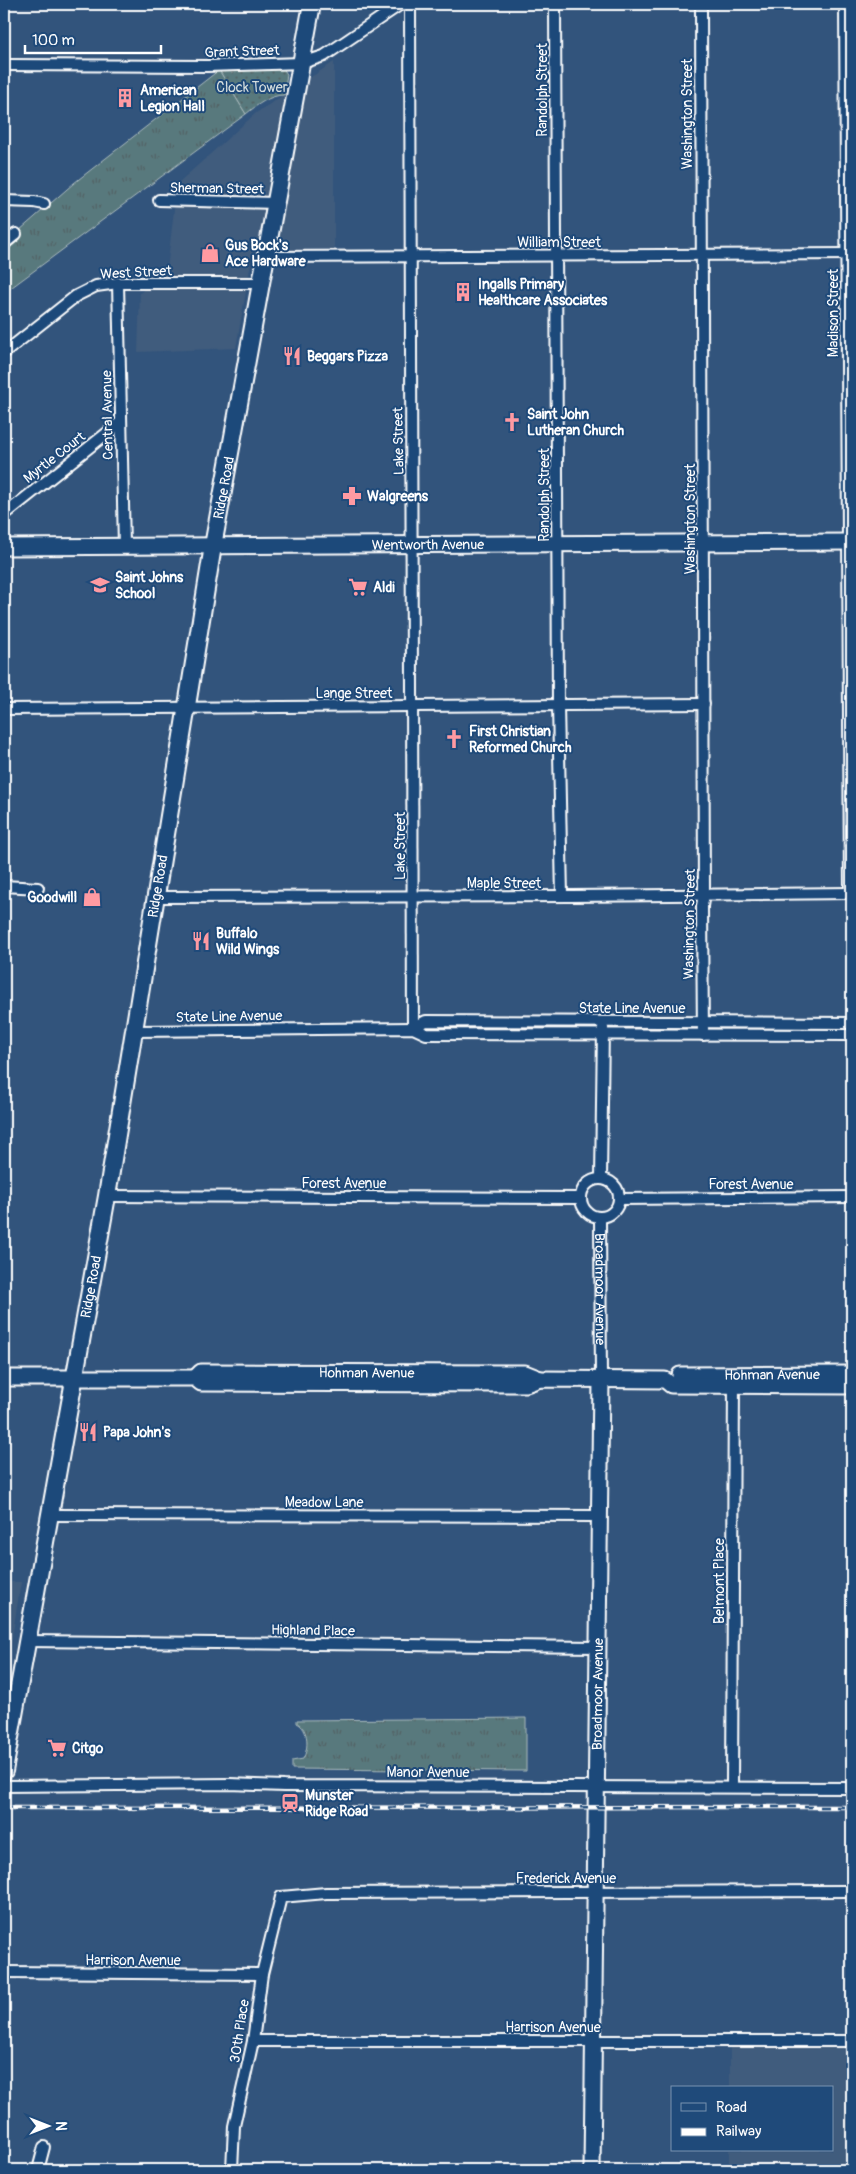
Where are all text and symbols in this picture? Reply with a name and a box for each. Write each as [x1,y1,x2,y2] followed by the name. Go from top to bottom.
[25,22,161,54] scale bar
[32,31,75,50] text: 100 m
[204,42,280,61] street label: Grant Street
[534,43,551,137] street label: Randolph Street
[679,58,696,169] street label: Washington Street
[216,79,288,96] park label: Clock Tower
[140,82,205,115] place label: American Legion Hall
[114,87,136,109] building icon: American Legion Hall
[170,179,265,198] street label: Sherman Street
[517,234,601,251] street label: William Street
[225,237,307,270] place label: Gus Bock's Ace Hardware
[199,242,221,264] shop icon: Gus Bock's Ace Hardware
[100,262,173,283] street label: West Street
[825,268,842,357] street label: Madison Street
[478,276,608,309] place label: Ingalls Primary Healthcare Associates
[452,281,474,303] building icon: Ingalls Primary Healthcare Associates
[281,345,303,367] restaurant icon: Beggars Pizza
[307,348,389,365] place label: Beggars Pizza
[98,370,117,460] street label: Central Avenue
[389,406,408,475] street label: Lake Street
[527,406,624,439] place label: Saint John Lutheran Church
[501,411,523,433] church icon: Saint John Lutheran Church
[20,428,89,487] street label: Myrtle Court
[536,448,553,542] street label: Randolph Street
[210,455,238,521] street label: Ridge Road
[682,463,699,574] street label: Washington Street
[341,485,363,507] pharmacy icon: Walgreens
[367,488,429,505] place label: Walgreens
[372,536,484,554] street label: Wentworth Avenue
[115,569,184,602] place label: Saint Johns School
[89,574,111,596] school or university icon: Saint Johns School
[347,576,369,598] supermarket icon: Aldi
[373,579,395,596] place label: Aldi
[316,685,393,702] street label: Lange Street
[469,723,572,756] place label: First Christian Reformed Church
[443,728,465,750] church icon: First Christian Reformed Church
[392,812,409,880] street label: Lake Street
[145,854,172,919] street label: Ridge Road
[680,868,699,980] street label: Washington Street
[467,875,542,892] street label: Maple Street
[81,886,103,908] shop icon: Goodwill
[27,889,77,906] place label: Goodwill
[216,925,280,958] place label: Buffalo Wild Wings
[190,930,212,952] restaurant icon: Buffalo Wild Wings
[579,1000,685,1017] street label: State Line Avenue
[176,1007,283,1026] street label: State Line Avenue
[302,1175,387,1192] street label: Forest Avenue
[709,1176,794,1193] street label: Forest Avenue
[591,1233,609,1345] street label: Broadmoor Avenue
[77,1254,105,1320] street label: Ridge Road
[319,1364,414,1382] street label: Hohman Avenue
[724,1366,820,1384] street label: Hohman Avenue
[77,1421,99,1443] restaurant icon: Papa John's
[103,1424,171,1441] place label: Papa John's
[285,1494,363,1511] street label: Meadow Lane
[711,1538,728,1624] street label: Belmont Place
[271,1621,355,1640] street label: Highland Place
[589,1638,607,1750] street label: Broadmoor Avenue
[46,1737,68,1759] supermarket icon: Citgo
[72,1740,104,1757] place label: Citgo
[387,1764,470,1781] street label: Manor Avenue
[305,1787,368,1820] place label: Munster Ridge Road
[279,1792,301,1814] station icon: Munster Ridge Road
[516,1870,616,1887] street label: Frederick Avenue
[85,1952,181,1969] street label: Harrison Avenue
[226,1998,253,2064] street label: 30th Place
[505,2019,601,2036] street label: Harrison Avenue
[671,2086,834,2152] legend
[716,2098,747,2117] text: Road
[22,2102,72,2152] north arrow
[52,2121,69,2131] text: N
[716,2122,762,2141] text: Railway

